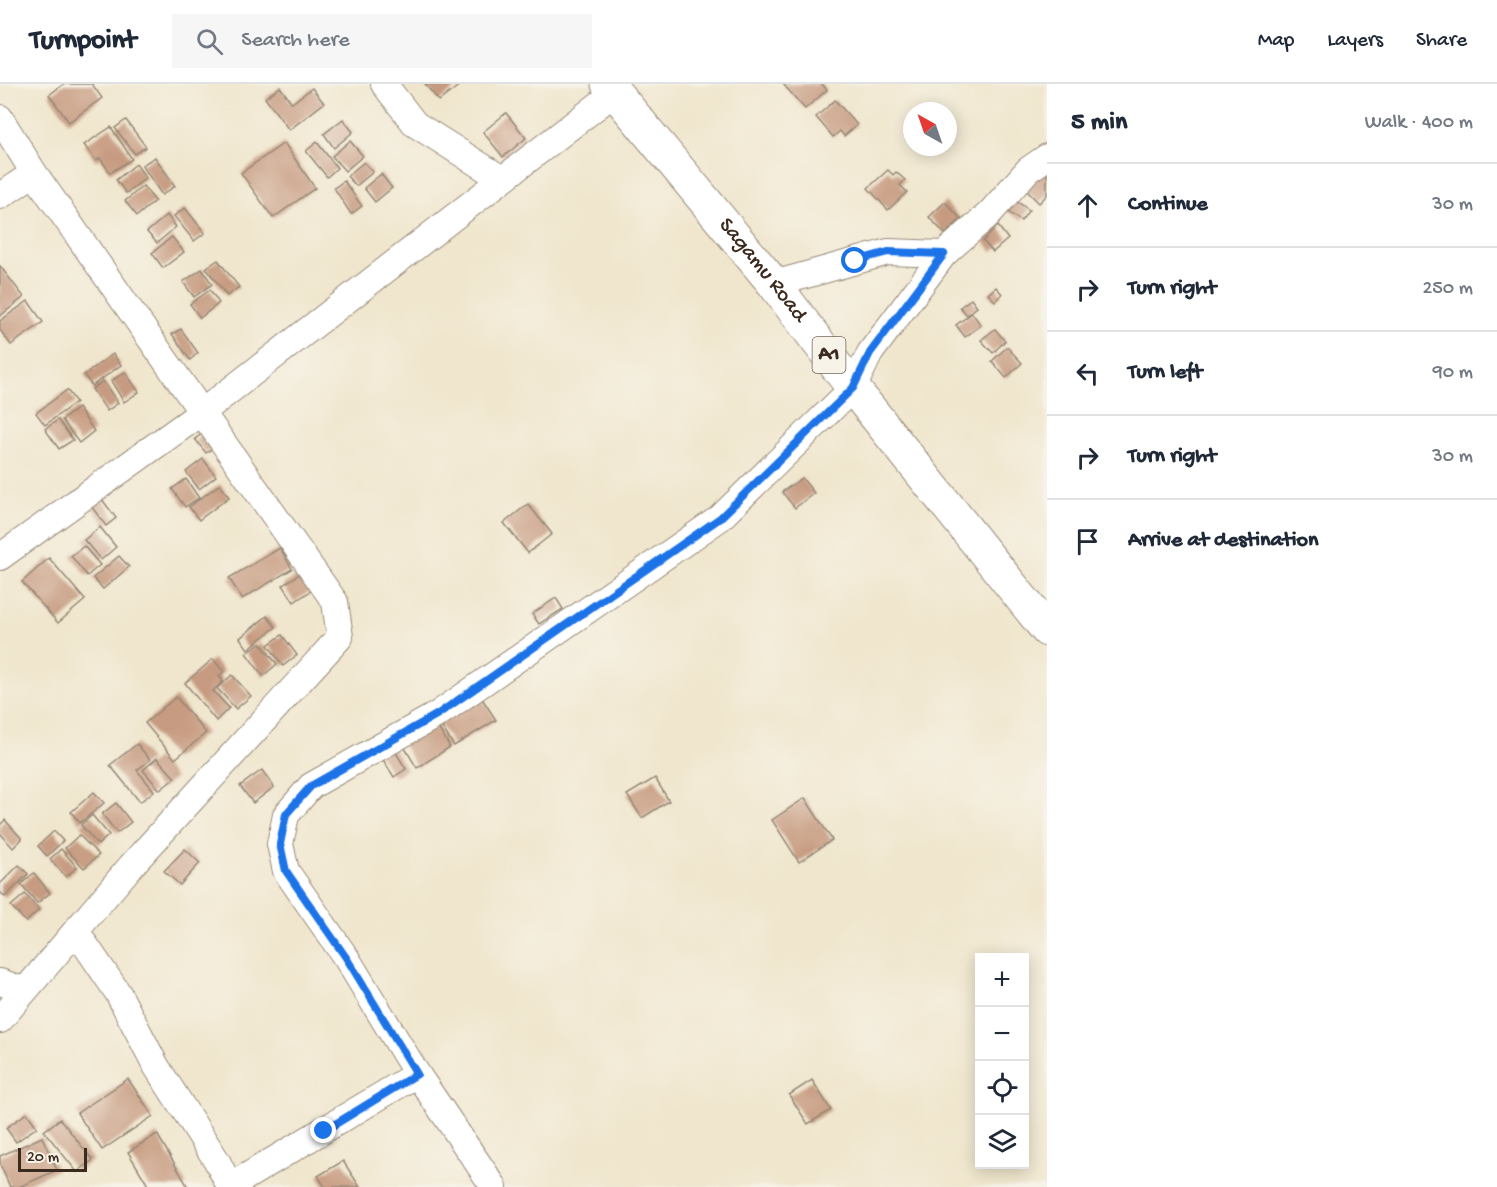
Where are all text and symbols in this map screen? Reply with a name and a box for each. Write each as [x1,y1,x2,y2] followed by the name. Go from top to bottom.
[172,14,592,68] search box
[30,25,136,58] text: Turnpoint
[193,25,226,58] icon: search
[241,28,350,54] text: Search here
[1258,29,1294,54] text: Map
[1327,29,1383,54] text: Layers
[1416,29,1467,54] text: Share
[903,102,957,156] north arrow
[1071,108,1127,139] text: 5 min
[1365,112,1473,135] text: Walk · 400 m
[1071,189,1104,222] icon: ahead
[1128,192,1208,218] text: Continue
[1432,194,1473,217] text: 30 m
[712,213,813,330] street label: Sagamu Road
[841,247,867,273] route start
[1071,273,1104,306] icon: right
[1128,276,1216,302] text: Turn right
[1422,278,1473,301] text: 250 m
[812,337,846,373] road number: A1
[1071,357,1104,390] icon: left
[1128,360,1202,386] text: Turn left
[1433,362,1473,385] text: 90 m
[1071,441,1104,474] icon: right
[1128,444,1216,470] text: Turn right
[1432,446,1473,469] text: 30 m
[1071,525,1104,558] icon: arrive
[1128,528,1318,554] text: Arrive at destination
[975,953,1029,1169] map controls
[975,953,1029,1007] button: +
[975,1007,1029,1061] button: −
[975,1061,1029,1115] button: locate
[975,1115,1029,1169] button: layers
[310,1117,336,1143] route end
[18,1145,87,1172] scale bar
[27,1149,59,1168] text: 20 m

